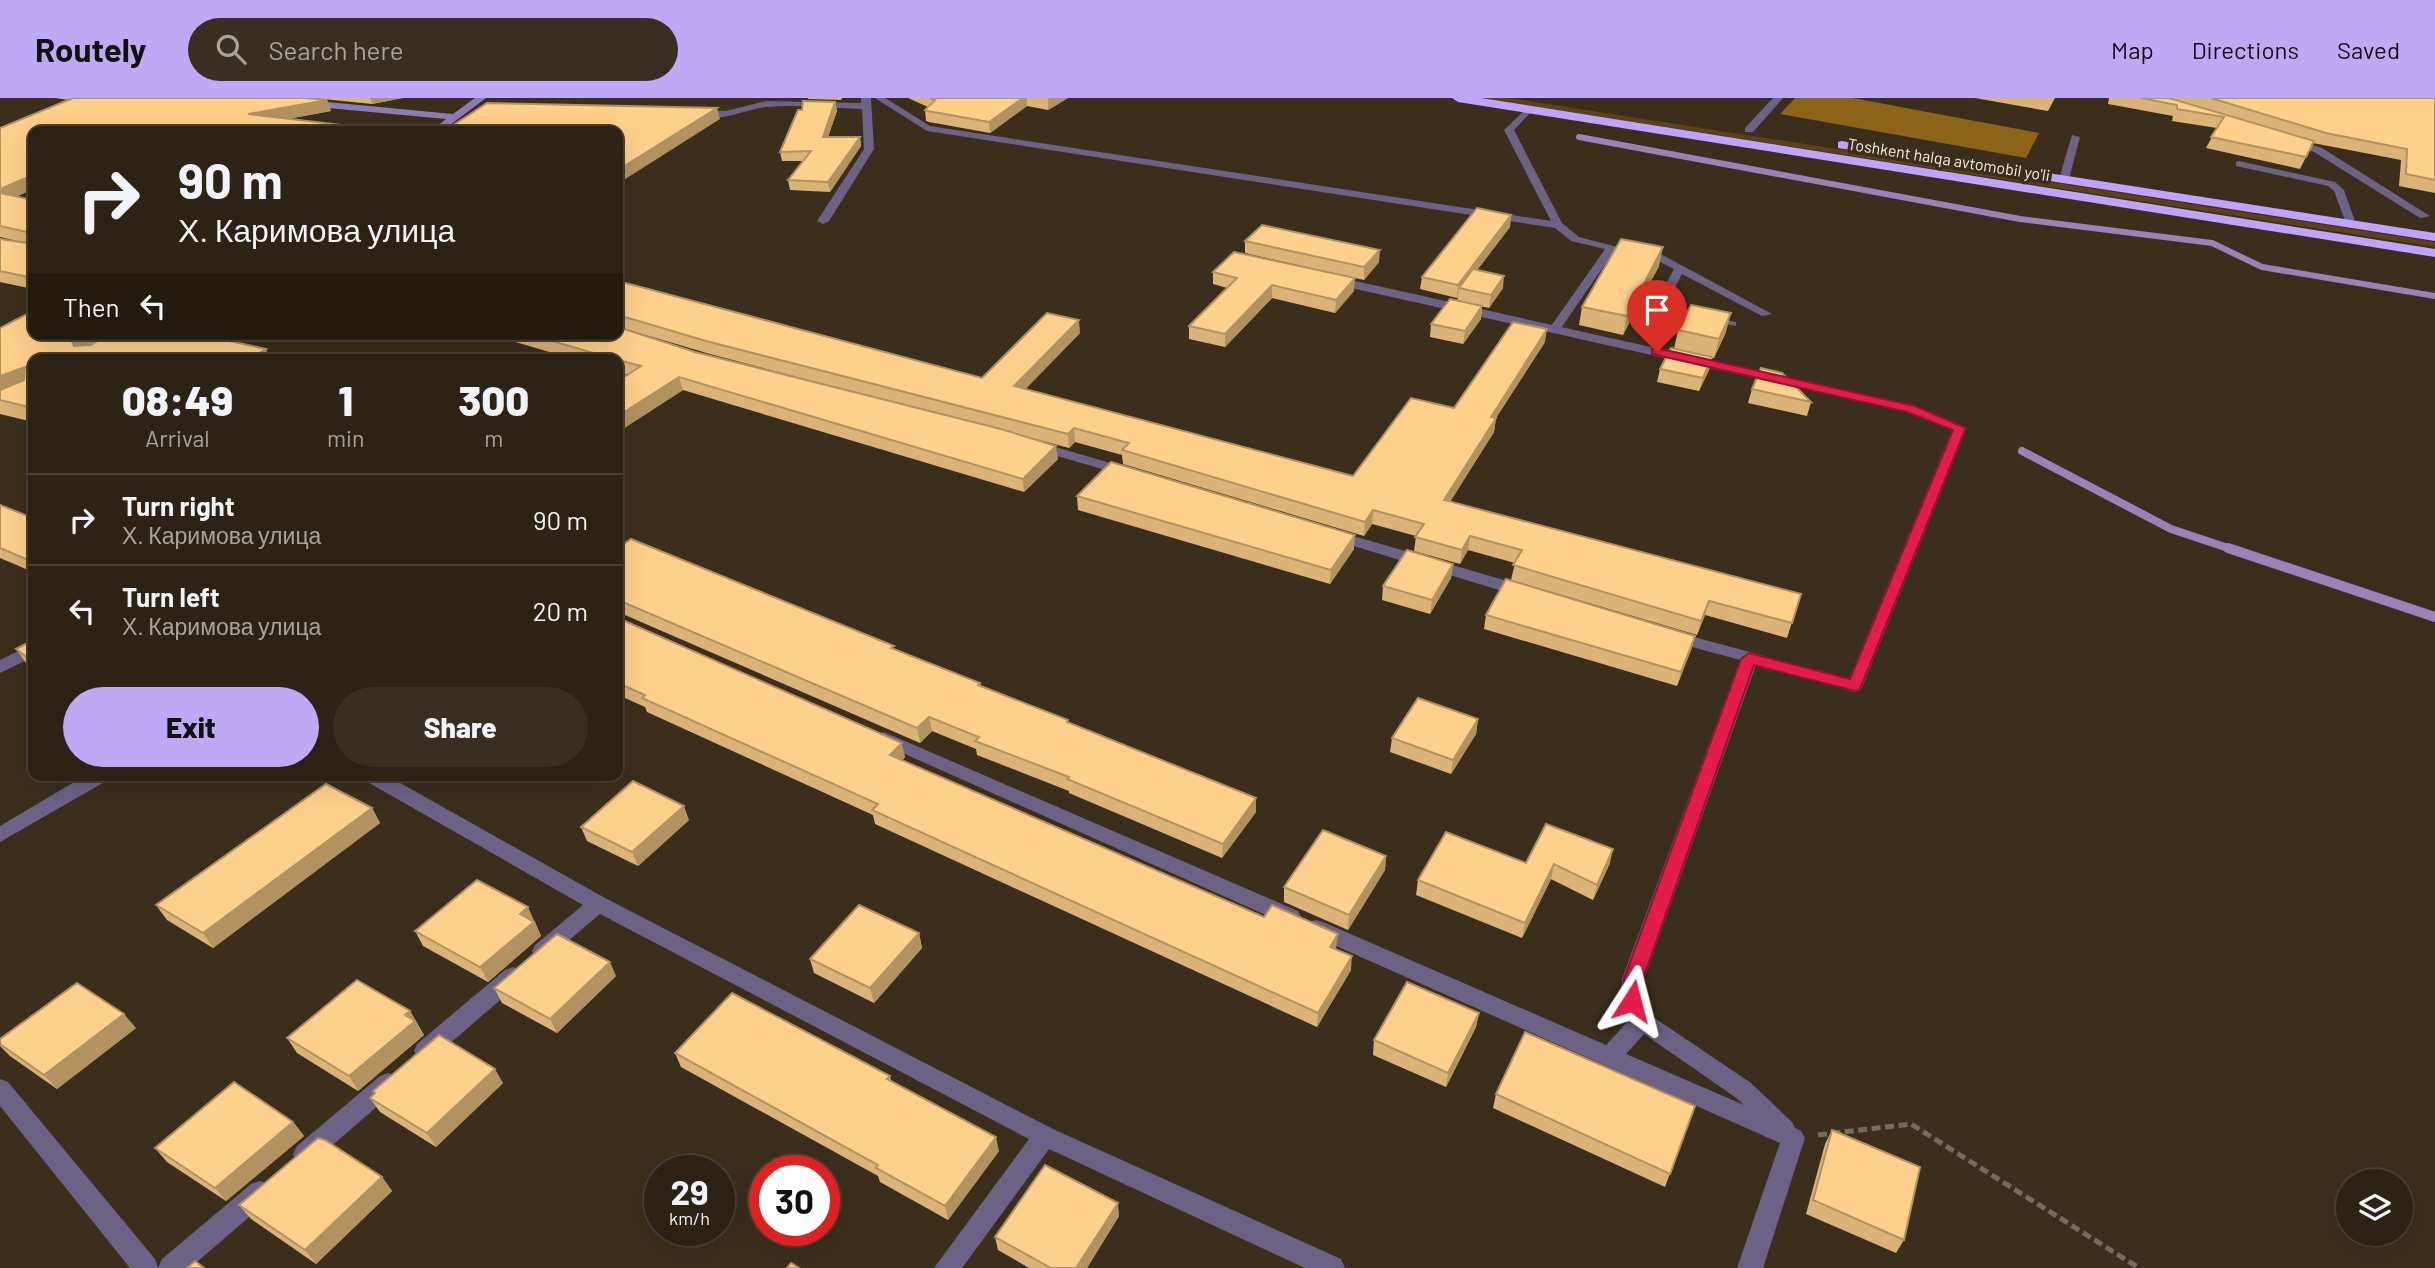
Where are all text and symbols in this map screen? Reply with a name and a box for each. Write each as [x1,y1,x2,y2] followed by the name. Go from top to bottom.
[188,18,678,81] search box
[35,29,146,69] text: Routely
[212,30,250,68] icon: search
[268,34,404,65] text: Search here
[2111,35,2154,64] text: Map
[2192,35,2299,64] text: Directions
[2337,35,2400,64] text: Saved
[1846,134,2052,184] street label: Toshkent halqa avtomobil yo'li
[178,150,283,209] text: 90 m
[63,154,154,245] icon: right
[178,210,455,248] text: Х. Каримова улица
[1627,280,1687,352] pin
[134,287,172,325] icon: left
[63,291,120,322] text: Then
[1638,291,1676,329] icon: arrive
[122,374,233,424] text: 08:49
[338,374,353,424] text: 1
[458,374,529,424] text: 300
[145,424,210,452] text: Arrival
[327,424,364,452] text: min
[484,424,503,452] text: m
[122,490,235,521] text: Turn right
[63,501,101,539] icon: right
[533,504,588,535] text: 90 m
[122,521,321,549] text: Х. Каримова улица
[122,581,220,612] text: Turn left
[63,592,101,630] icon: left
[533,595,588,626] text: 20 m
[122,612,321,640] text: Х. Каримова улица
[63,687,319,767] button: Exit
[333,687,588,767] button: Share
[1595,964,1669,1038] position arrow
[749,1155,840,1246] speed limit sign: 30
[2336,1169,2413,1246] map controls
[2336,1169,2413,1246] button: layers
[670,1170,709,1212] text: 29
[669,1207,710,1229] text: km/h

